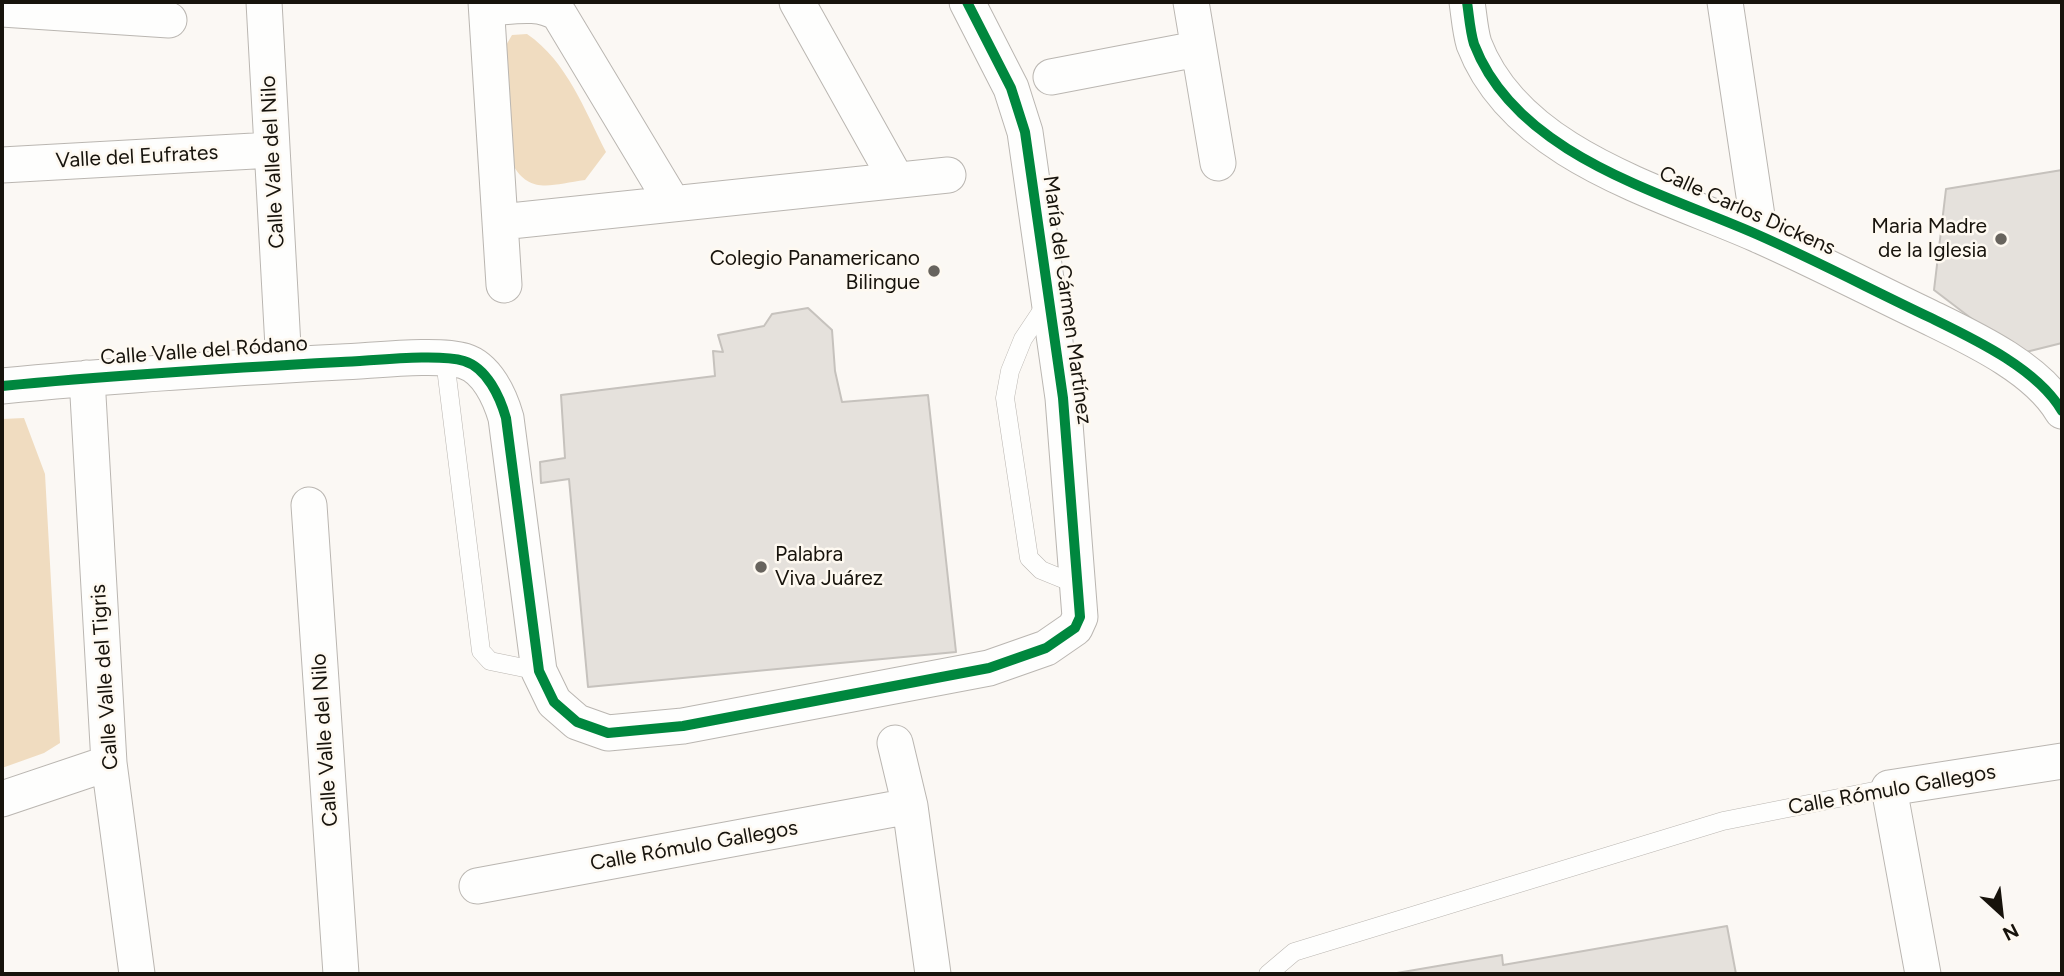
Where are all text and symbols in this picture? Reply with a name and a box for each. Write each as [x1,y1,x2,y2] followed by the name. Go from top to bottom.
[256,75,290,249] street label: Calle Valle del Nilo
[55,140,219,174] street label: Valle del Eufrates
[1655,161,1839,261] street label: Calle Carlos Dickens
[1037,174,1097,426] street label: María del Cármen Martínez
[1871,214,1987,264] place label: Maria Madre de la Iglesia
[1993,231,2009,247] marker: Maria Madre de la Iglesia
[710,246,920,296] place label: Colegio Panamericano Bilingue
[926,263,942,279] marker: Colegio Panamericano Bilingue
[99,331,309,371] street label: Calle Valle del Ródano
[775,542,883,592] place label: Palabra Viva Juárez
[753,559,769,575] marker: Palabra Viva Juárez
[86,583,124,771] street label: Calle Valle del Tigris
[306,653,344,827] street label: Calle Valle del Nilo
[1786,759,1998,821] street label: Calle Rómulo Gallegos
[588,815,800,877] street label: Calle Rómulo Gallegos
[1966,878,2036,948] north arrow
[1999,919,2023,946] text: N

